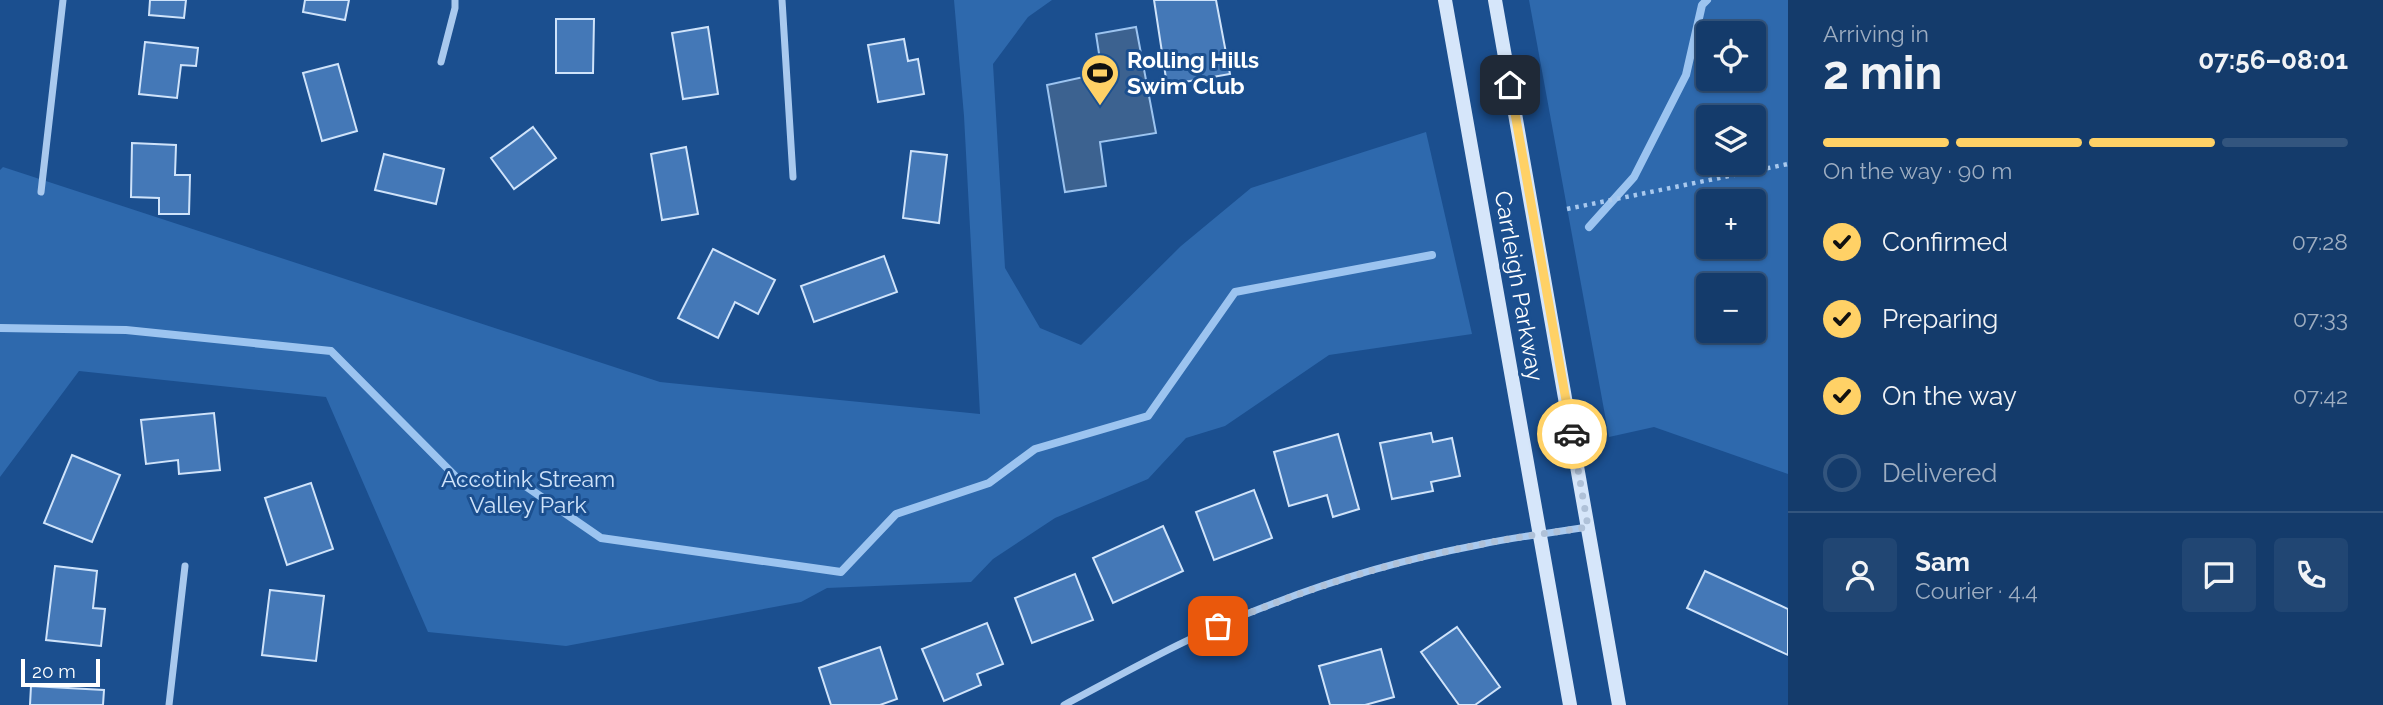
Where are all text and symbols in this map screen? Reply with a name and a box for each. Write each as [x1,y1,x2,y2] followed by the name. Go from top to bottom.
[1823,20,1929,47] text: Arriving in
[1696,21,1766,343] map controls
[1696,21,1766,91] button: locate
[2198,45,2348,75] text: 07:56–08:01
[1127,46,1259,99] place label: Rolling Hills Swim Club
[1823,46,1942,100] text: 2 min
[1079,52,1121,107] sports icon: Rolling Hills Swim Club
[1480,55,1540,115] pin
[1491,66,1529,104] icon: home
[1696,105,1766,175] button: layers
[1823,157,2012,184] text: On the way · 90 m
[1489,189,1550,383] street label: Carrleigh Parkway
[1696,189,1766,259] button: +
[1823,223,1861,261] icon: check
[1882,227,2008,257] text: Confirmed
[2292,228,2348,255] text: 07:28
[1696,273,1766,343] button: −
[1823,300,1861,338] icon: check
[1882,304,1998,334] text: Preparing
[2293,305,2348,332] text: 07:33
[1823,377,1861,415] icon: check
[1882,381,2017,411] text: On the way
[2293,382,2348,409] text: 07:42
[1537,399,1607,469] courier
[1553,415,1591,453] icon: car
[1882,458,1997,488] text: Delivered
[441,465,615,518] park label: Accotink Stream Valley Park
[1823,538,1897,612] button: person
[2182,538,2256,612] button: chat
[2274,538,2348,612] button: phone
[1915,547,1970,577] text: Sam
[1915,577,2038,604] text: Courier · 4.4
[1188,596,1248,656] pin
[1199,607,1237,645] icon: bag
[21,656,100,688] scale bar
[32,660,76,682] text: 20 m

